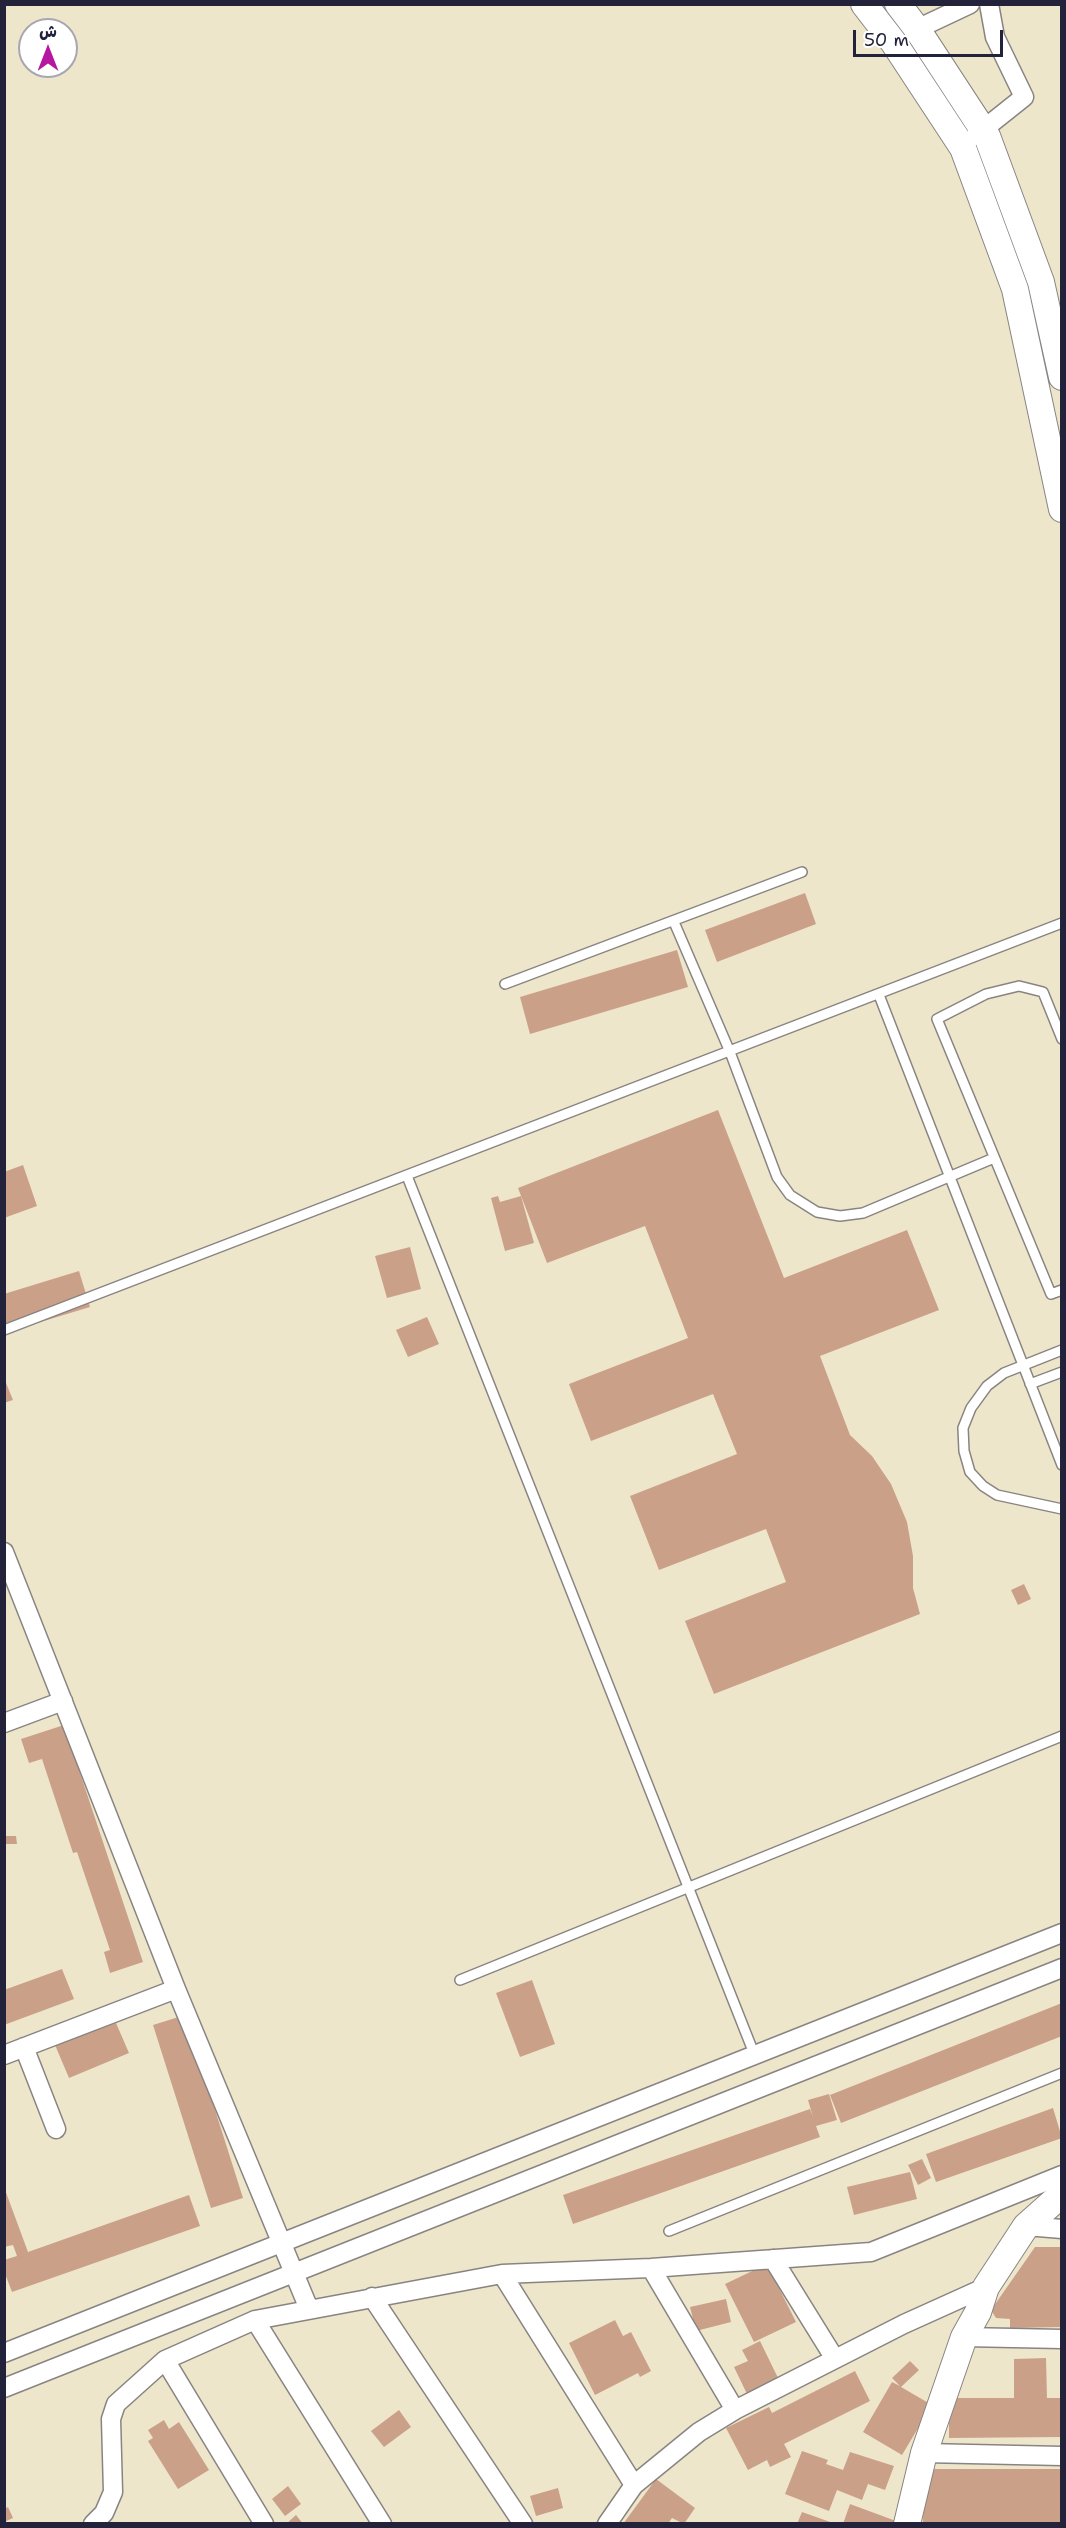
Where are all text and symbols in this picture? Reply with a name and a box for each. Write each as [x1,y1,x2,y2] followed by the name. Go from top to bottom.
[18,18,78,78] north arrow
[856,18,1006,56] scale bar
[39,21,57,42] text: ش
[864,28,909,52] text: 50 m

